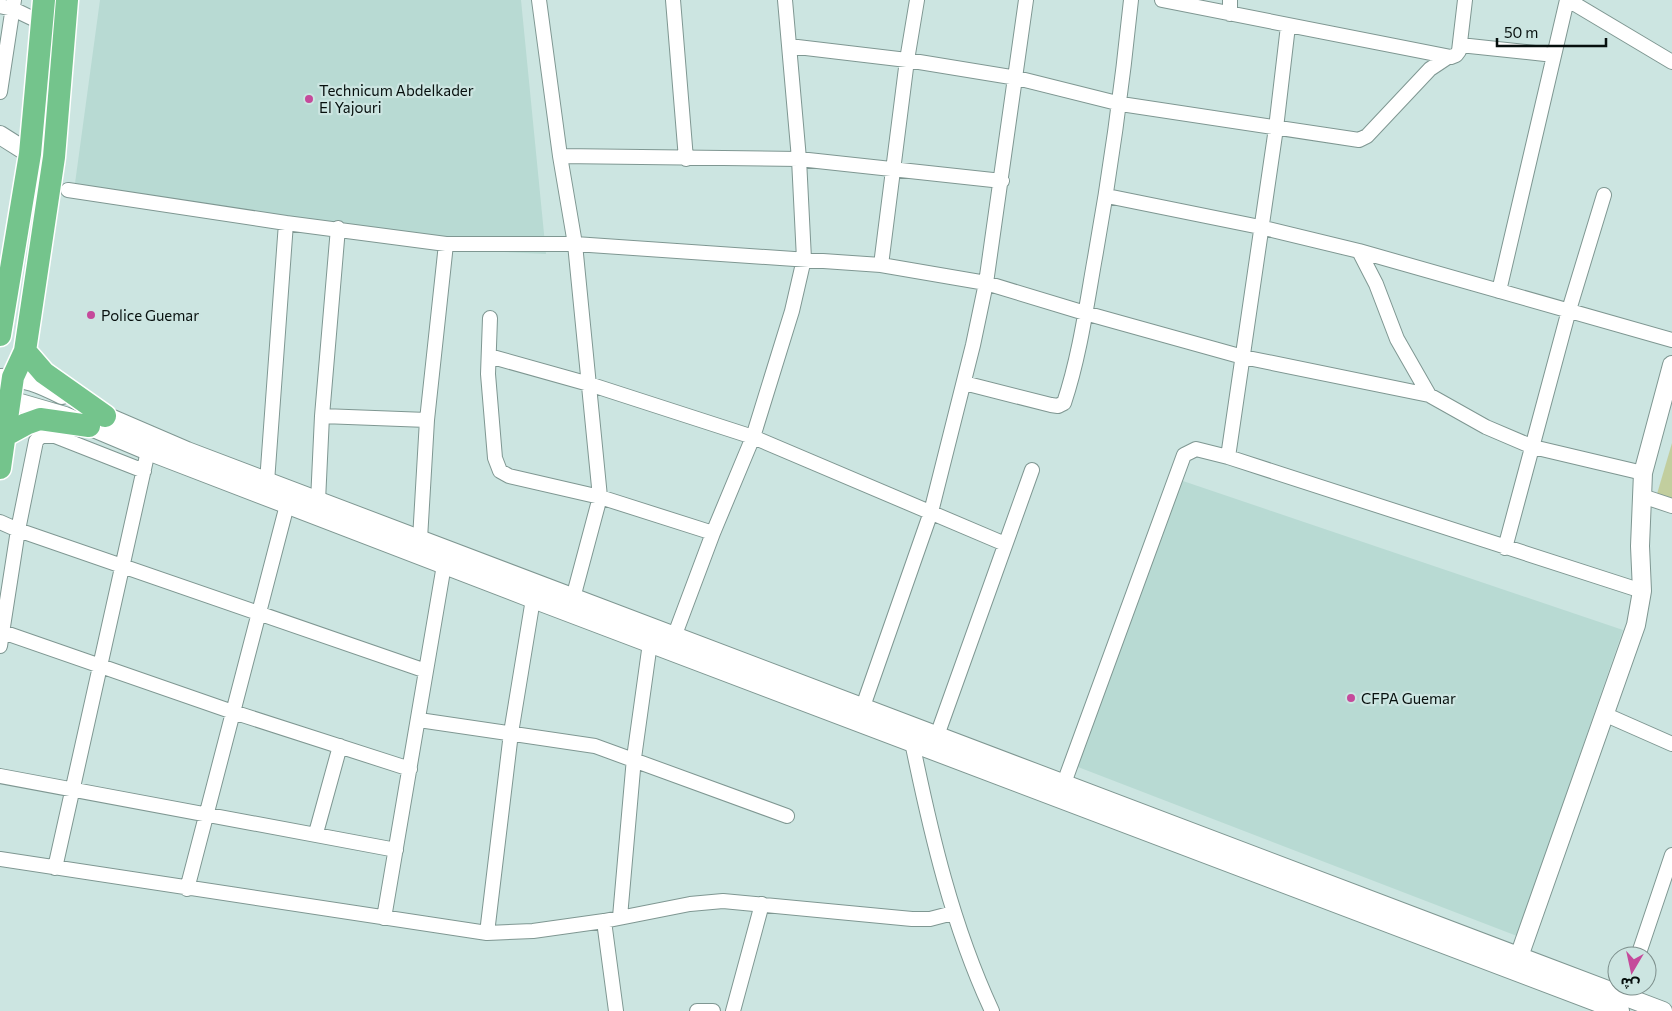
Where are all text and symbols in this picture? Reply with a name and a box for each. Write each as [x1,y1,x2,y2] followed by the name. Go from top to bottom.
[1497,15,1606,47] scale bar
[1504,23,1538,41] text: 50 m
[319,81,474,116] place label: Technicum Abdelkader El Yajouri
[303,93,315,105] marker: Technicum Abdelkader El Yajouri
[101,306,199,324] place label: Police Guemar
[85,309,97,321] marker: Police Guemar
[1361,689,1456,707] place label: CFPA Guemar
[1345,692,1357,704] marker: CFPA Guemar
[1607,946,1657,996] north arrow
[1619,974,1641,994] text: ش

